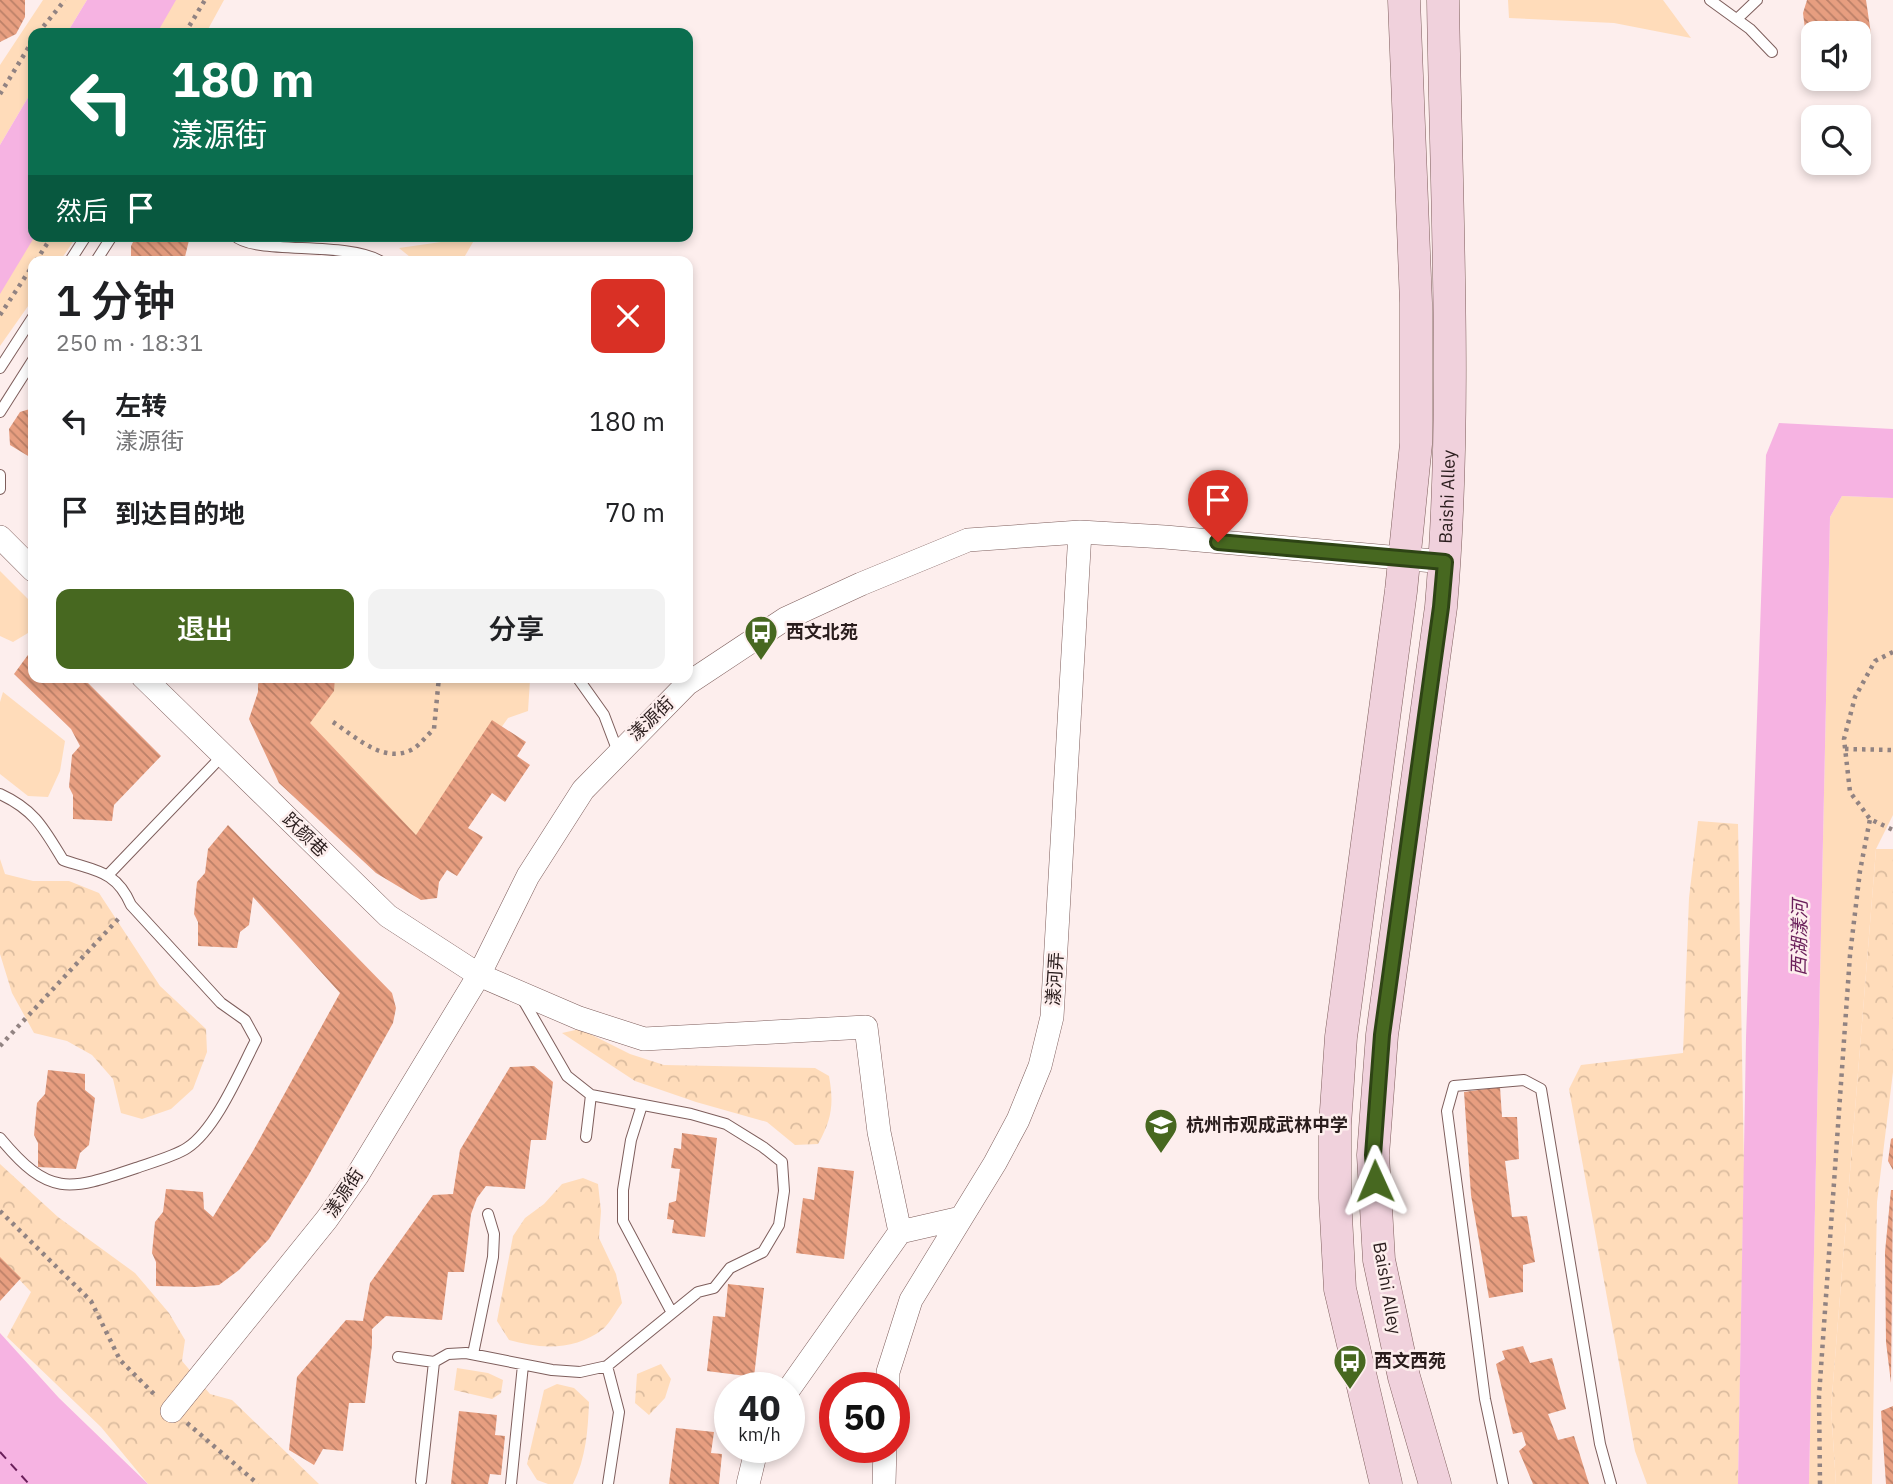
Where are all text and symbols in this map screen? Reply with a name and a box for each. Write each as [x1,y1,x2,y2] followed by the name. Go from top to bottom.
[1801,21,1871,175] map controls
[1801,21,1871,91] button: sound
[171,47,315,110] text: 180 m
[56,56,147,147] icon: left
[1801,105,1871,175] button: search
[171,113,267,155] text: 漾源街
[122,189,160,227] icon: arrive
[56,193,108,227] text: 然后
[56,273,175,328] text: 1 分钟
[591,279,665,353] button: close
[56,327,203,357] text: 250 m · 18:31
[115,388,167,422] text: 左转
[56,402,94,440] icon: left
[589,404,665,438] text: 180 m
[115,425,184,455] text: 漾源街
[1433,450,1460,544] street label: Baishi Alley
[1188,470,1248,542] pin
[1199,481,1237,519] icon: arrive
[56,493,94,531] icon: arrive
[605,495,665,529] text: 70 m
[115,496,245,530] text: 到达目的地
[56,589,354,669] button: 退出
[368,589,665,669] button: 分享
[742,613,780,662] bus stop icon: 西文北苑
[786,620,858,643] place label: 西文北苑
[623,692,678,746] street label: 漾源街
[278,808,333,862] street label: 跃颜巷
[1786,896,1812,976] water label: 西湖漾河
[1041,951,1068,1007] street label: 漾河弄
[1142,1106,1180,1155] school or university icon: 杭州市观成武林中学
[1186,1113,1348,1136] place label: 杭州市观成武林中学
[1338,1144,1412,1218] position arrow
[319,1164,368,1222] street label: 漾源街
[1368,1240,1407,1336] street label: Baishi Alley
[1331,1342,1369,1391] bus stop icon: 西文西苑
[1374,1349,1446,1372] place label: 西文西苑
[819,1372,910,1463] speed limit sign: 50
[738,1385,781,1431] text: 40
[738,1423,781,1446] text: km/h

